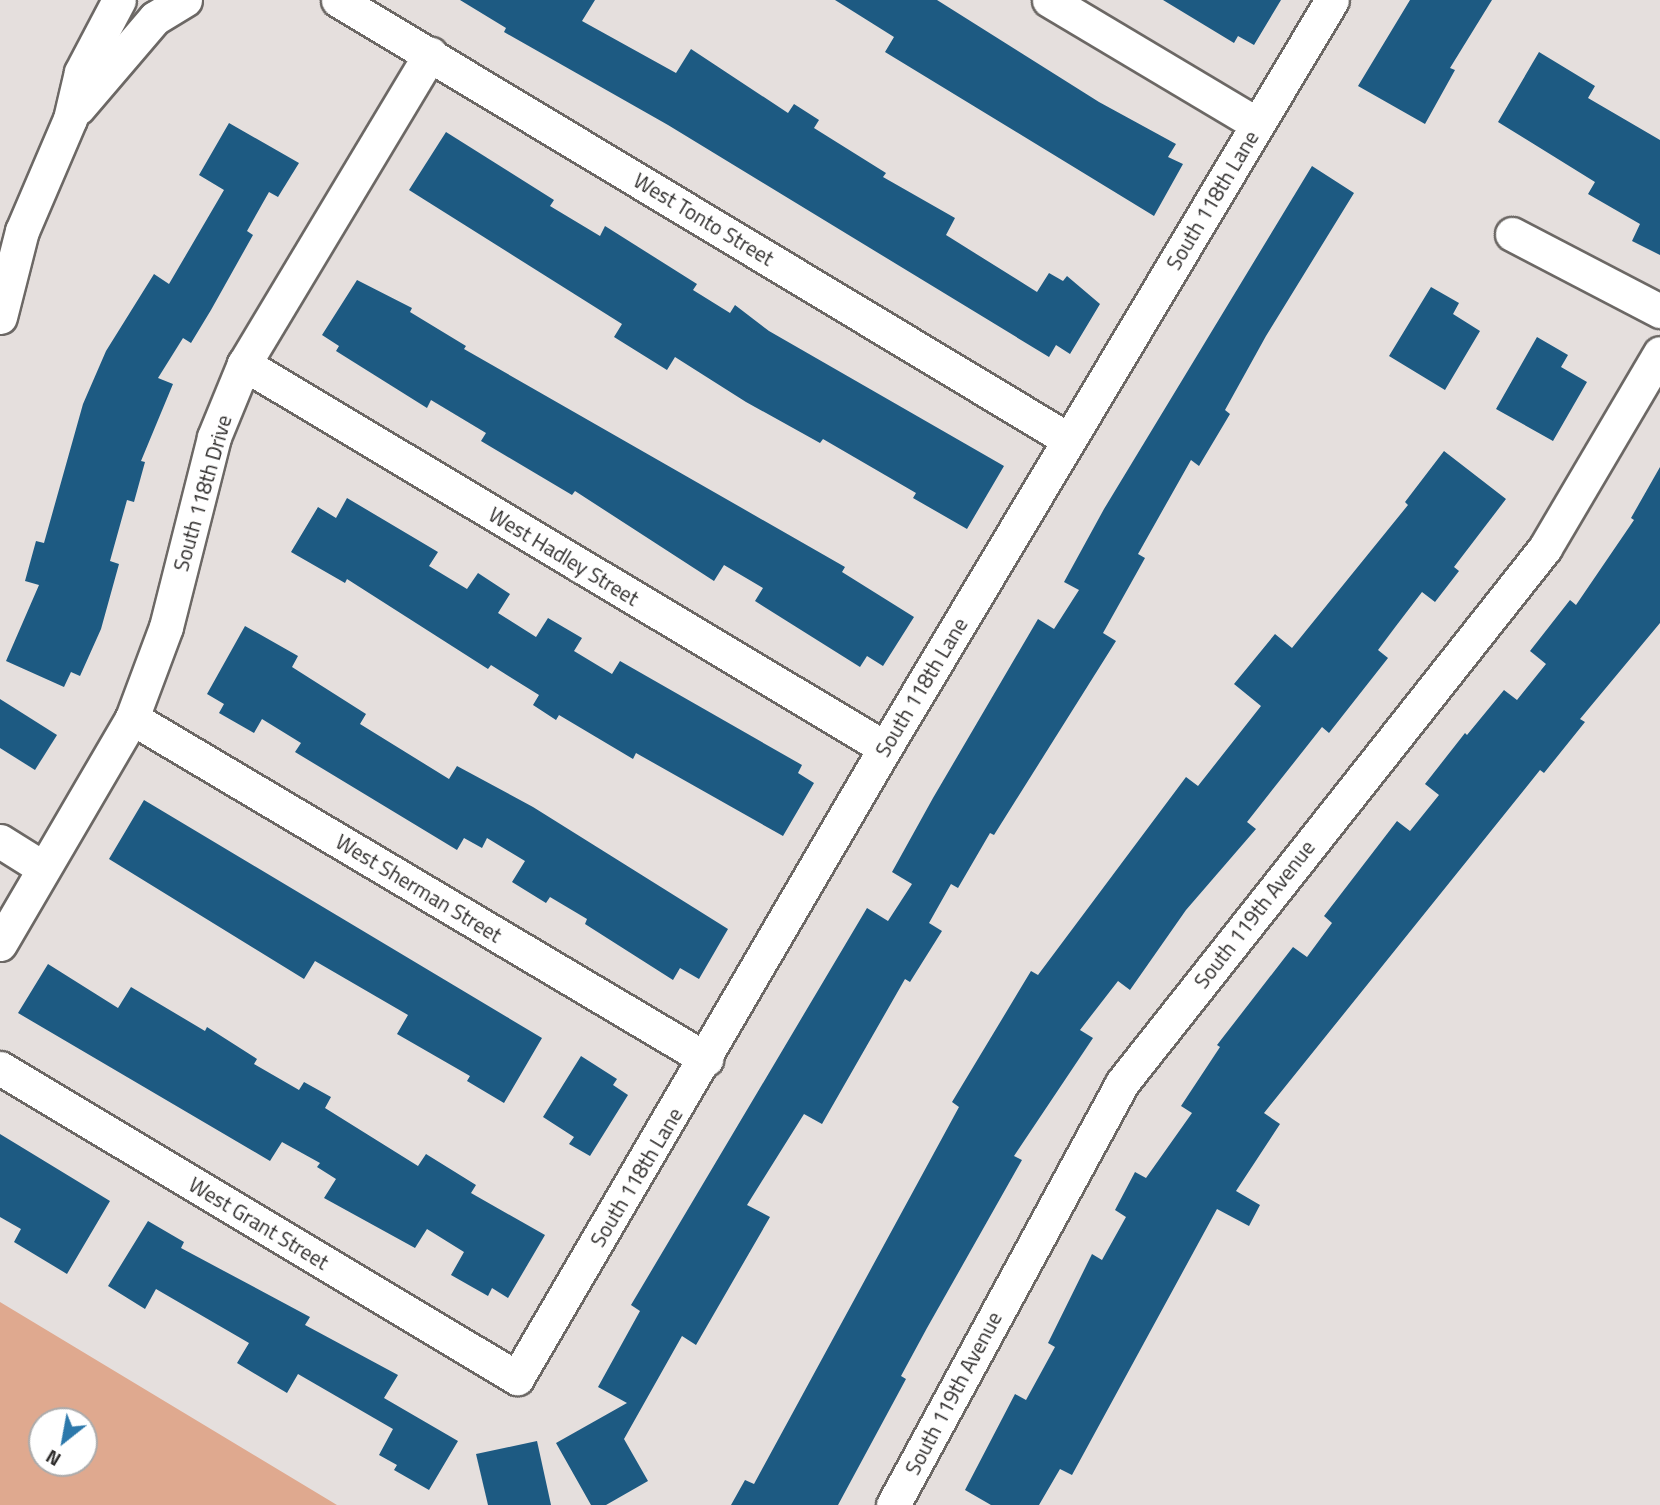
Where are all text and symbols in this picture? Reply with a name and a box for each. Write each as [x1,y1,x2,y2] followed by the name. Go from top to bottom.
[1161,126,1263,274] street label: South 118th Lane
[629,167,779,271] street label: West Tonto Street
[168,412,236,574] street label: South 118th Drive
[484,501,644,611] street label: West Hadley Street
[870,613,972,761] street label: South 118th Lane
[331,828,507,948] street label: West Sherman Street
[1188,835,1320,993] street label: South 119th Avenue
[585,1103,687,1251] street label: South 118th Lane
[185,1171,333,1275] street label: West Grant Street
[899,1307,1007,1479] street label: South 119th Avenue
[28,1407,98,1477] north arrow
[40,1443,66,1475] text: N

